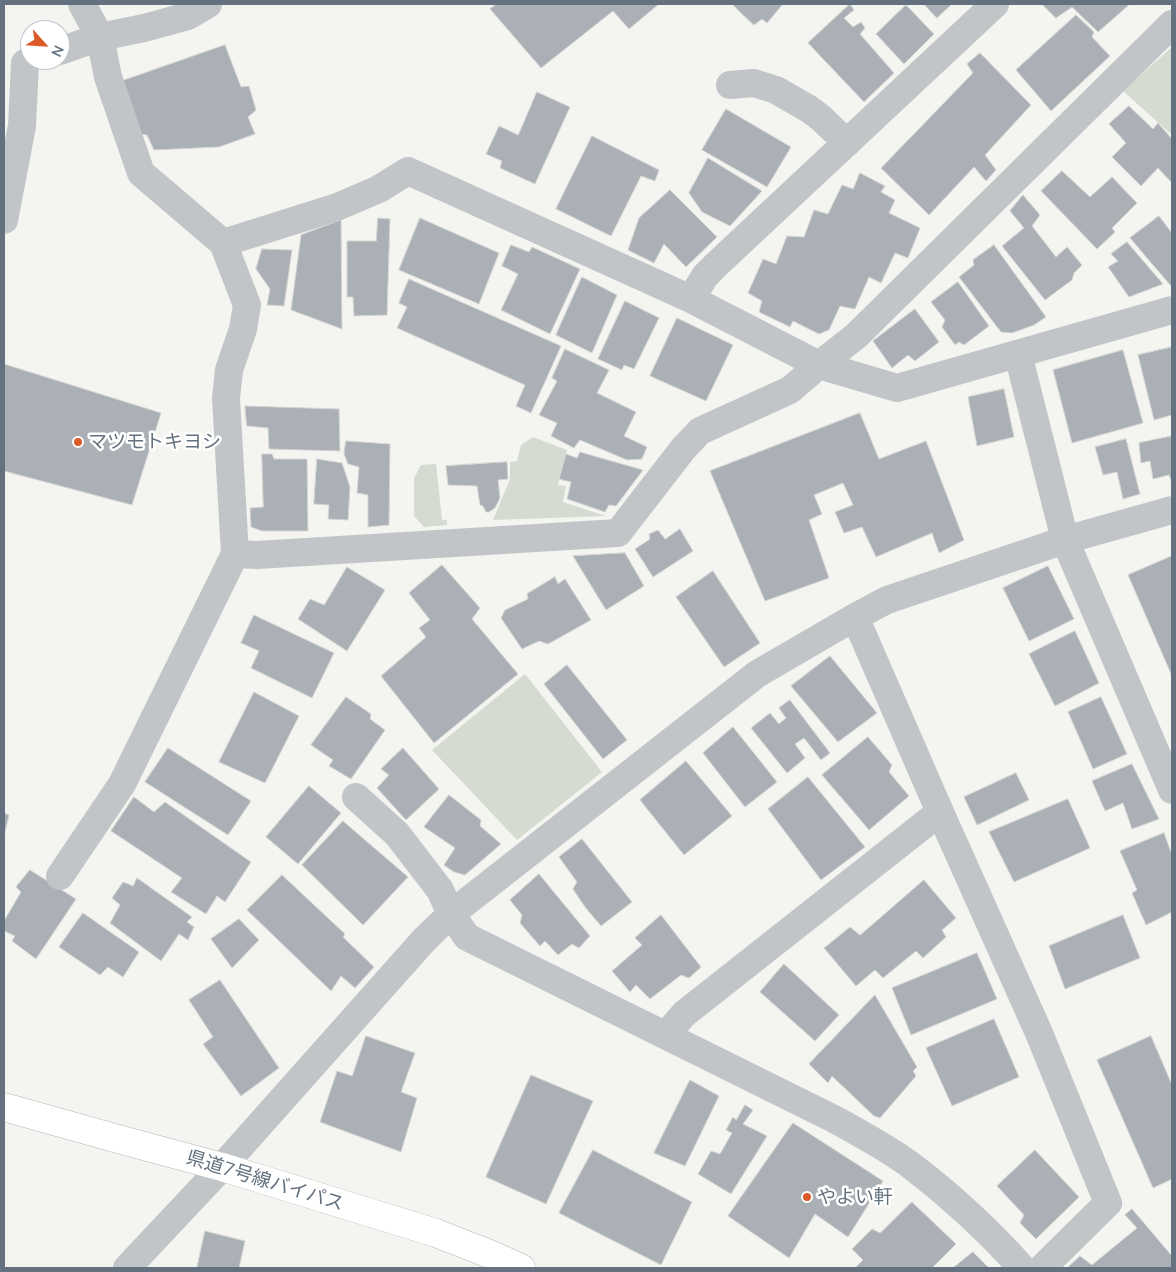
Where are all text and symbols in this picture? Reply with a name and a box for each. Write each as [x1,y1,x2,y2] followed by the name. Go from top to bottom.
[20,20,70,70] north arrow
[47,42,68,60] text: N
[88,431,221,453] place label: マツモトキヨシ
[72,436,84,448] marker: マツモトキヨシ
[184,1146,346,1216] street label: 県道7号線バイパス
[817,1186,893,1208] place label: やよい軒
[801,1191,813,1203] marker: やよい軒

